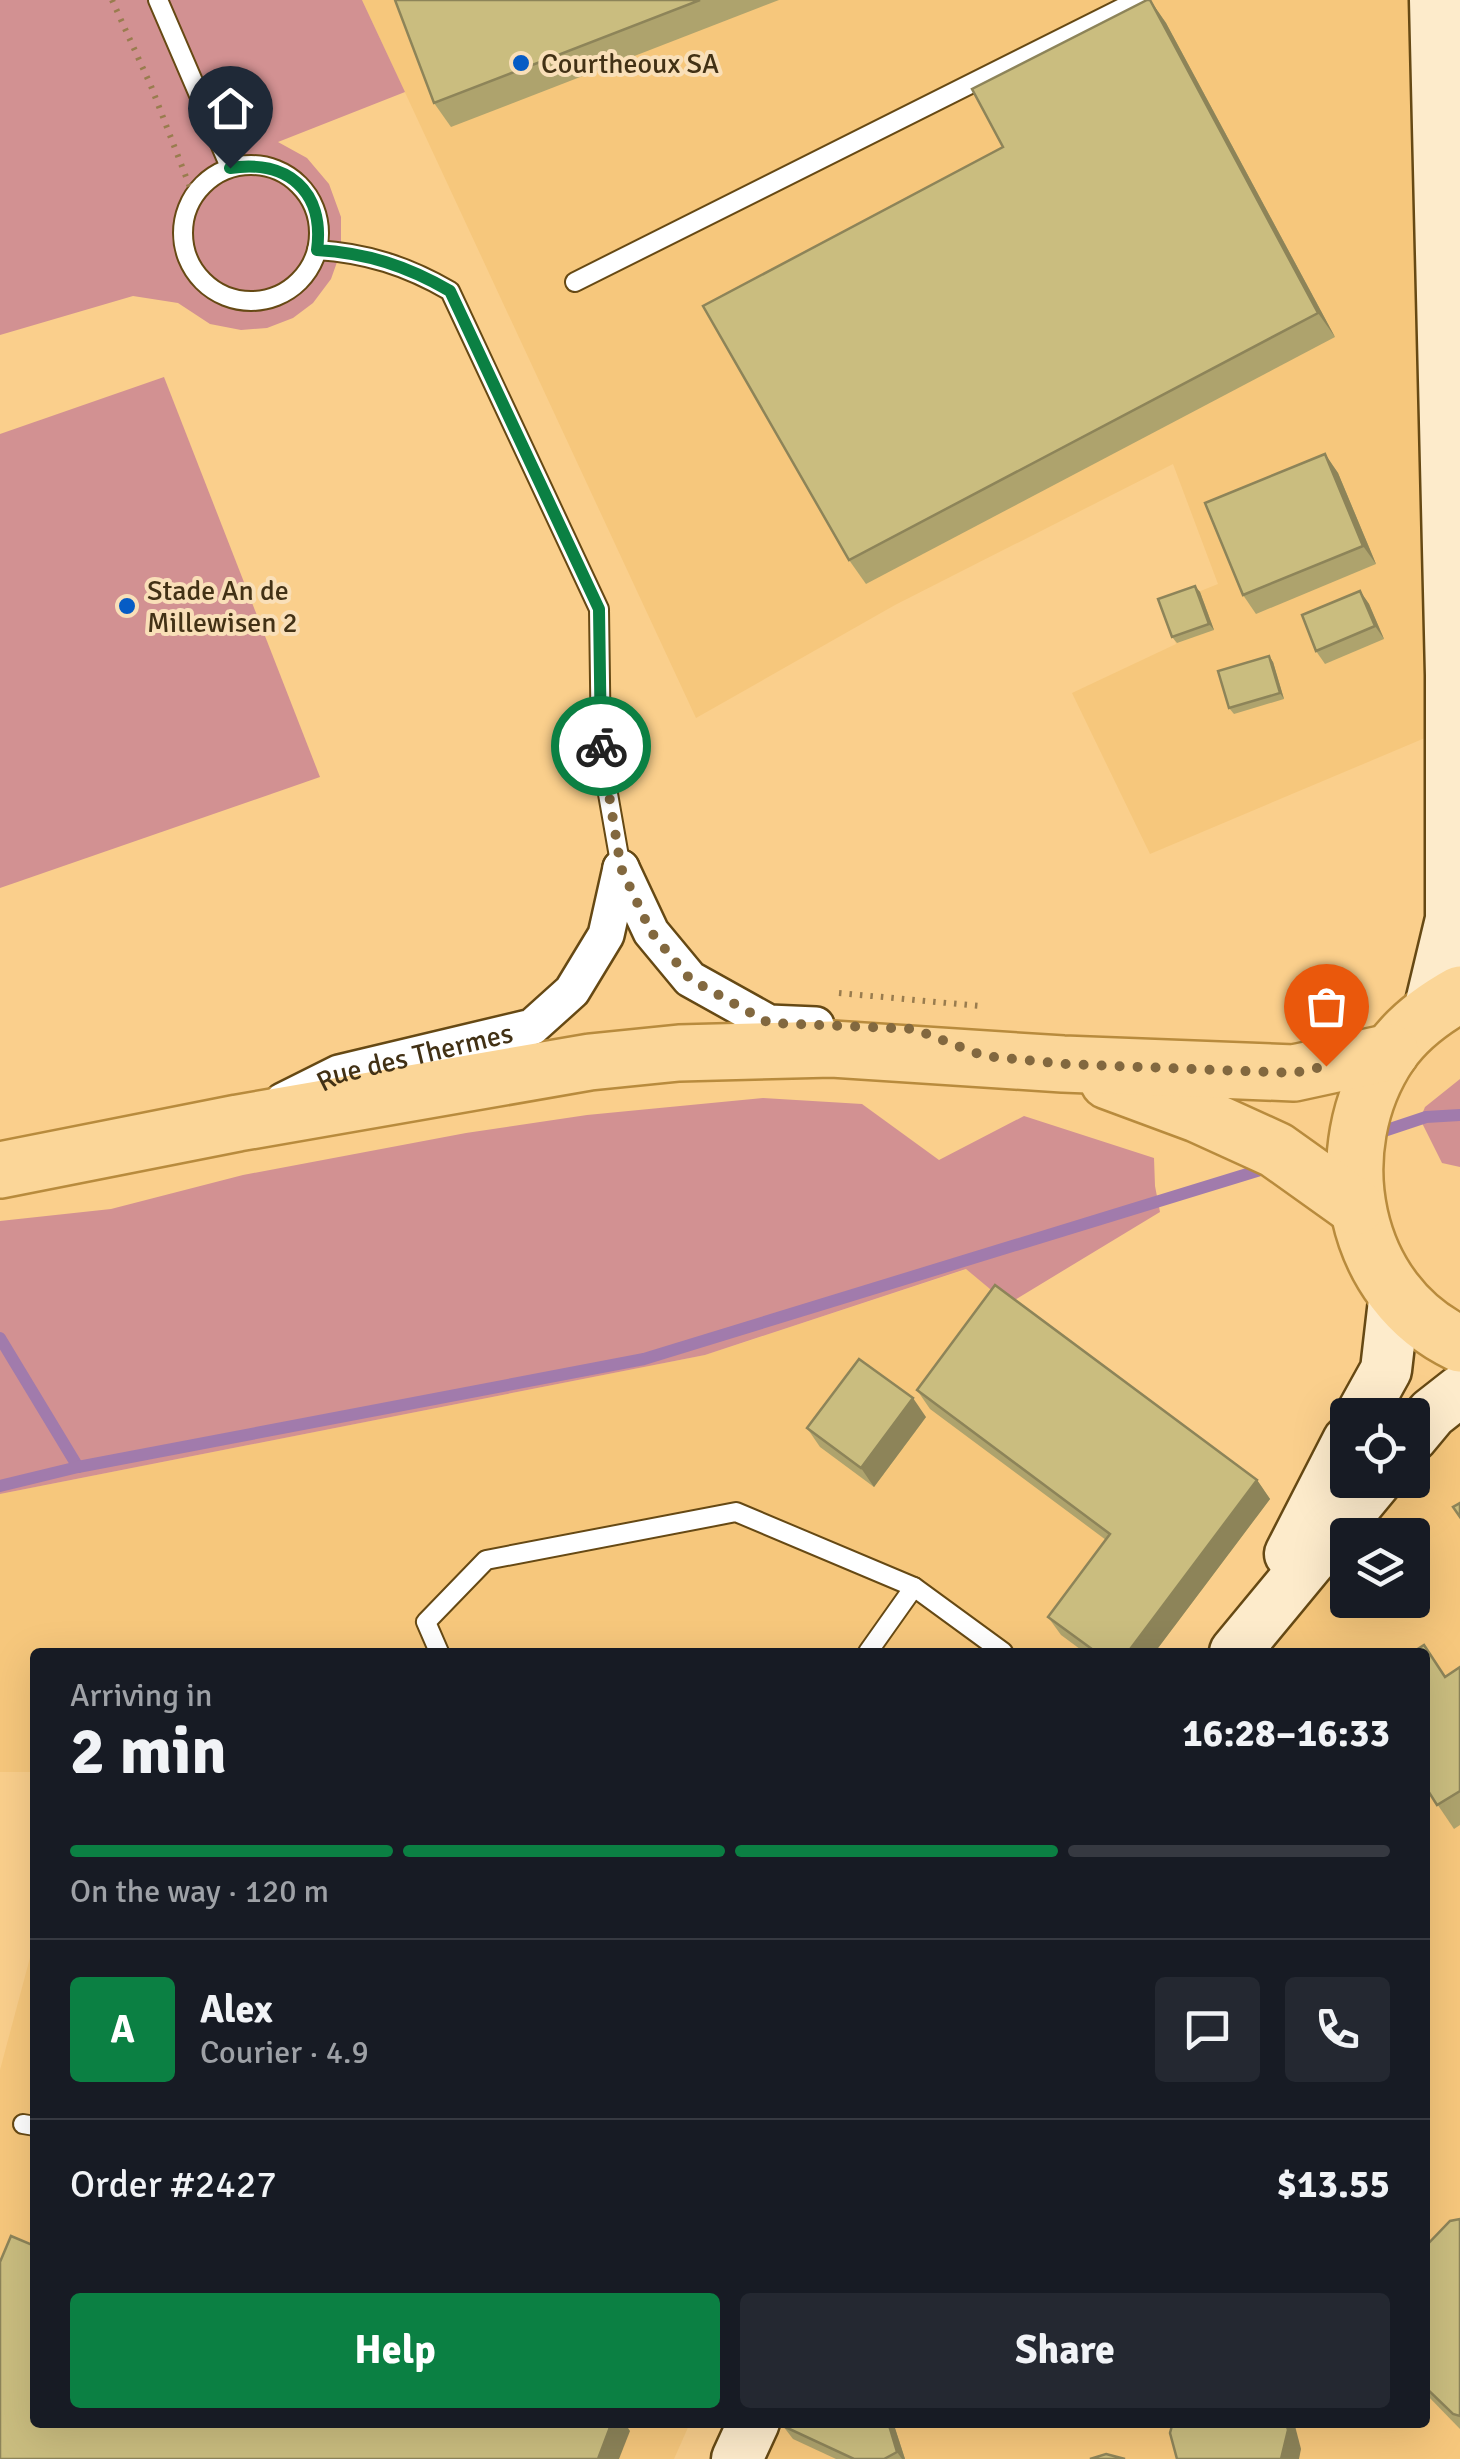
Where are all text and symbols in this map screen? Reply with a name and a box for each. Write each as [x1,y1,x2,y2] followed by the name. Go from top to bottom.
[541,47,719,81] place label: Courtheoux SA
[510,52,532,74] marker: Courtheoux SA
[188,66,273,169] pin
[203,81,258,136] icon: home
[147,574,298,640] place label: Stade An de Millewisen 2
[116,595,138,617] marker: Stade An de Millewisen 2
[551,696,651,796] courier
[574,719,629,774] icon: bike
[1284,964,1369,1067] pin
[1299,979,1354,1034] icon: bag
[311,1016,516,1099] street label: Rue des Thermes
[1330,1398,1430,1618] map controls
[1330,1398,1430,1498] button: locate
[1330,1518,1430,1618] button: layers
[70,1676,212,1715] text: Arriving in
[1182,1710,1390,1757] text: 16:28–16:33
[70,1712,227,1792] text: 2 min
[70,1872,329,1911] text: On the way · 120 m
[1155,1977,1260,2082] button: chat
[1285,1977,1390,2082] button: phone
[200,1986,273,2033] text: Alex
[110,2006,135,2053] text: A
[200,2033,369,2072] text: Courier · 4.9
[70,2161,277,2208] text: Order #2427
[1277,2161,1390,2208] text: $13.55
[70,2293,720,2408] button: Help
[740,2293,1390,2408] button: Share

